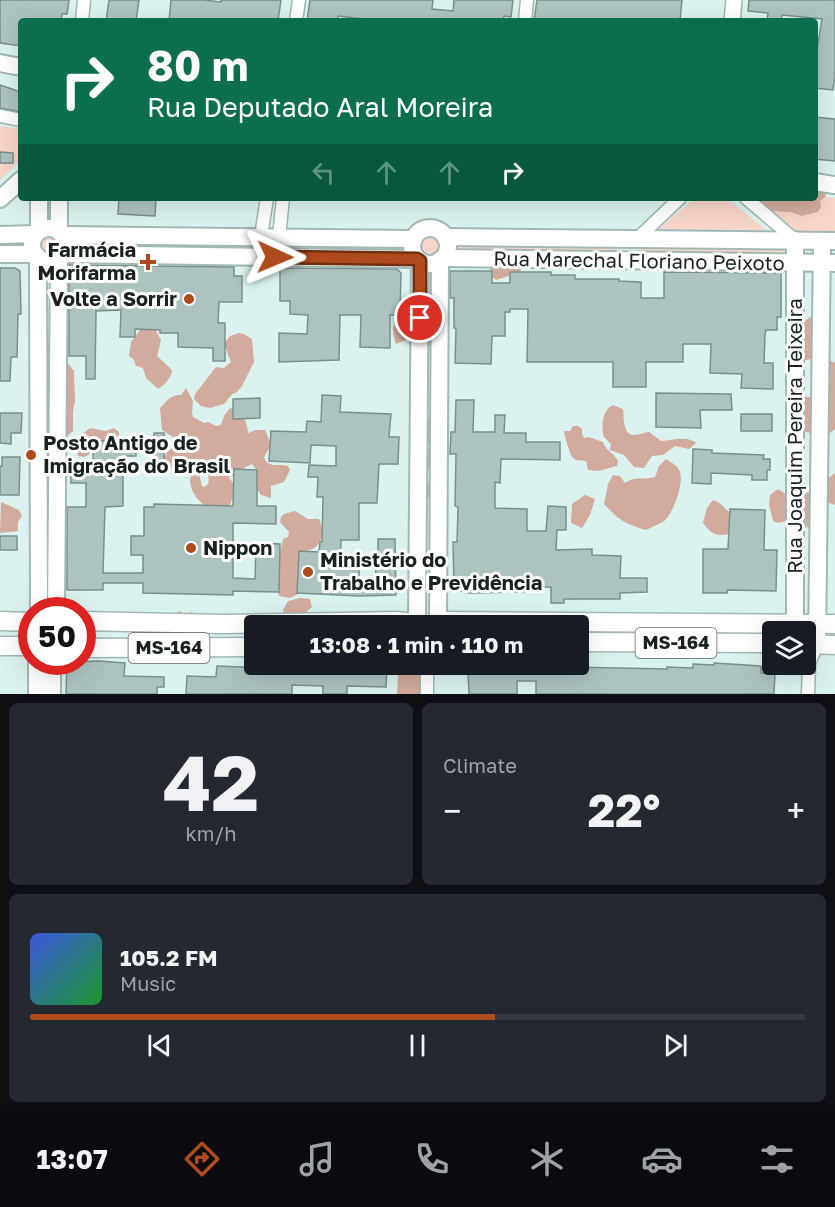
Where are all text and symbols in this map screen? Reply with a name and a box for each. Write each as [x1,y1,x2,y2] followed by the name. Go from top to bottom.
[147,40,248,90] text: 80 m
[48,42,126,120] icon: right
[147,91,493,123] text: Rua Deputado Aral Moreira
[307,156,340,189] icon: left
[370,156,403,189] icon: ahead
[433,156,466,189] icon: ahead
[496,156,529,189] icon: right
[243,225,307,289] position arrow
[38,237,136,284] place label: Farmácia Morifarma
[493,245,785,275] street label: Rua Marechal Floriano Peixoto
[141,255,155,269] marker: Farmácia Morifarma
[50,286,177,310] place label: Volte a Sorrir
[182,292,196,306] marker: Volte a Sorrir
[394,292,445,343] pin
[782,298,806,574] street label: Rua Joaquim Pereira Teixeira
[403,301,436,334] icon: arrive
[43,430,230,477] place label: Posto Antigo de Imigração do Brasil
[24,448,38,462] marker: Posto Antigo de Imigração do Brasil
[203,535,272,559] place label: Nippon
[184,541,198,555] marker: Nippon
[320,547,542,594] place label: Ministério do Trabalho e Previdência
[301,565,315,579] marker: Ministério do Trabalho e Previdência
[18,597,96,675] speed limit sign: 50
[762,621,816,675] map controls
[762,621,816,675] button: layers
[636,628,716,658] road number: MS-164
[310,631,523,658] text: 13:08 · 1 min · 110 m
[128,633,210,663] road number: MS-164
[163,735,259,828] text: 42
[443,753,517,777] text: Climate
[588,783,660,837] text: 22°
[443,791,461,830] text: −
[787,791,805,830] text: +
[186,821,236,845] text: km/h
[120,944,218,971] text: 105.2 FM
[120,971,176,995] text: Music
[143,1029,176,1062] icon: previous
[401,1029,434,1062] icon: pause
[659,1029,692,1062] icon: next
[181,1138,223,1180] icon: directions
[296,1138,338,1180] icon: music
[411,1138,453,1180] icon: phone
[526,1138,568,1180] icon: climate
[641,1138,683,1180] icon: car
[756,1138,798,1180] icon: filters
[37,1143,108,1175] text: 13:07

